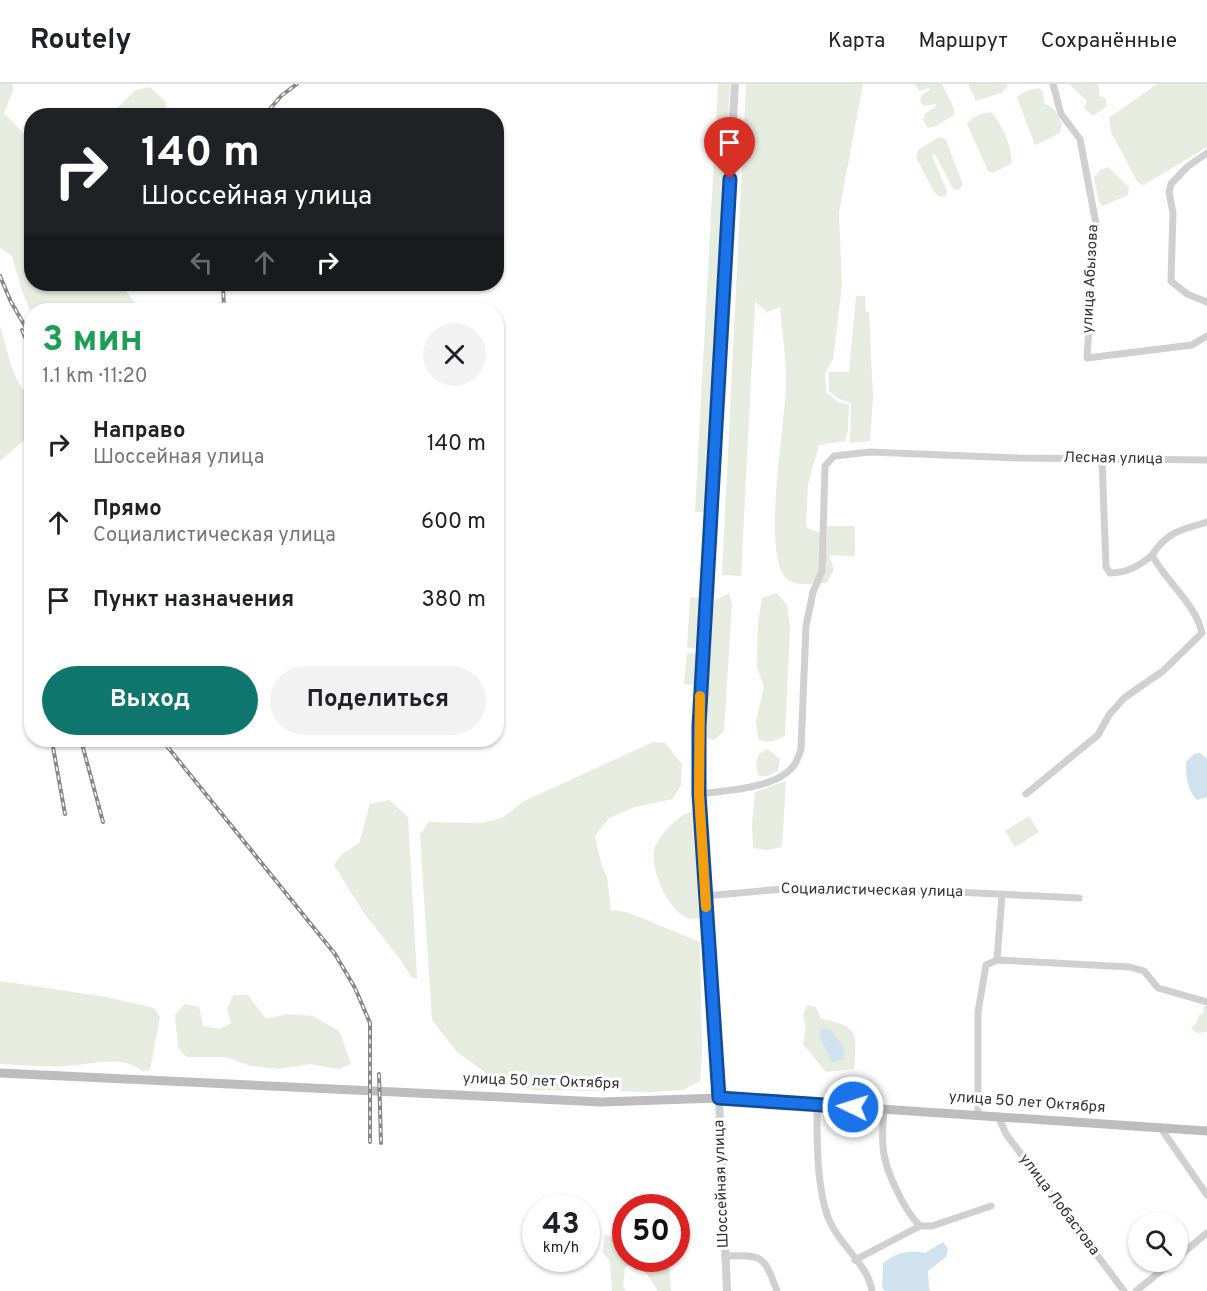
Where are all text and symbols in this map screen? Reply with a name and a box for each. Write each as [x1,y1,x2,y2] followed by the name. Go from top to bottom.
[30,23,131,59] text: Routely
[828,28,885,55] text: Карта
[918,28,1008,55] text: Маршрут
[1041,28,1177,55] text: Сохранённые
[704,117,755,179] pin
[713,126,746,159] icon: arrive
[141,128,260,181] text: 140 m
[42,132,120,210] icon: right
[141,180,372,214] text: Шоссейная улица
[1079,224,1103,334] street label: улица Абызова
[185,246,218,279] icon: left
[248,246,281,279] icon: ahead
[311,246,344,279] icon: right
[42,318,143,364] text: 3 мин
[423,323,486,386] button: close
[42,364,148,390] text: 1.1 km · 11:20
[93,418,185,445] text: Направо
[42,428,75,461] icon: right
[427,431,486,458] text: 140 m
[93,445,264,471] text: Шоссейная улица
[1063,449,1163,469] street label: Лесная улица
[93,496,162,523] text: Прямо
[42,506,75,539] icon: ahead
[421,509,486,536] text: 600 m
[93,523,336,549] text: Социалистическая улица
[42,584,75,617] icon: arrive
[93,587,294,614] text: Пункт назначения
[422,587,486,614] text: 380 m
[42,666,258,735] button: Выход
[270,666,486,735] button: Поделиться
[781,880,963,902] street label: Социалистическая улица
[462,1070,620,1094] street label: улица 50 лет Октября
[821,1075,885,1139] position arrow
[948,1088,1106,1118] street label: улица 50 лет Октября
[710,1119,734,1249] street label: Шоссейная улица
[1015,1150,1103,1260] street label: улица Лобастова
[612,1194,690,1272] speed limit sign: 50
[542,1207,580,1244] text: 43
[1128,1212,1188,1272] map controls
[1128,1212,1188,1272] button: search
[543,1239,579,1258] text: km/h

